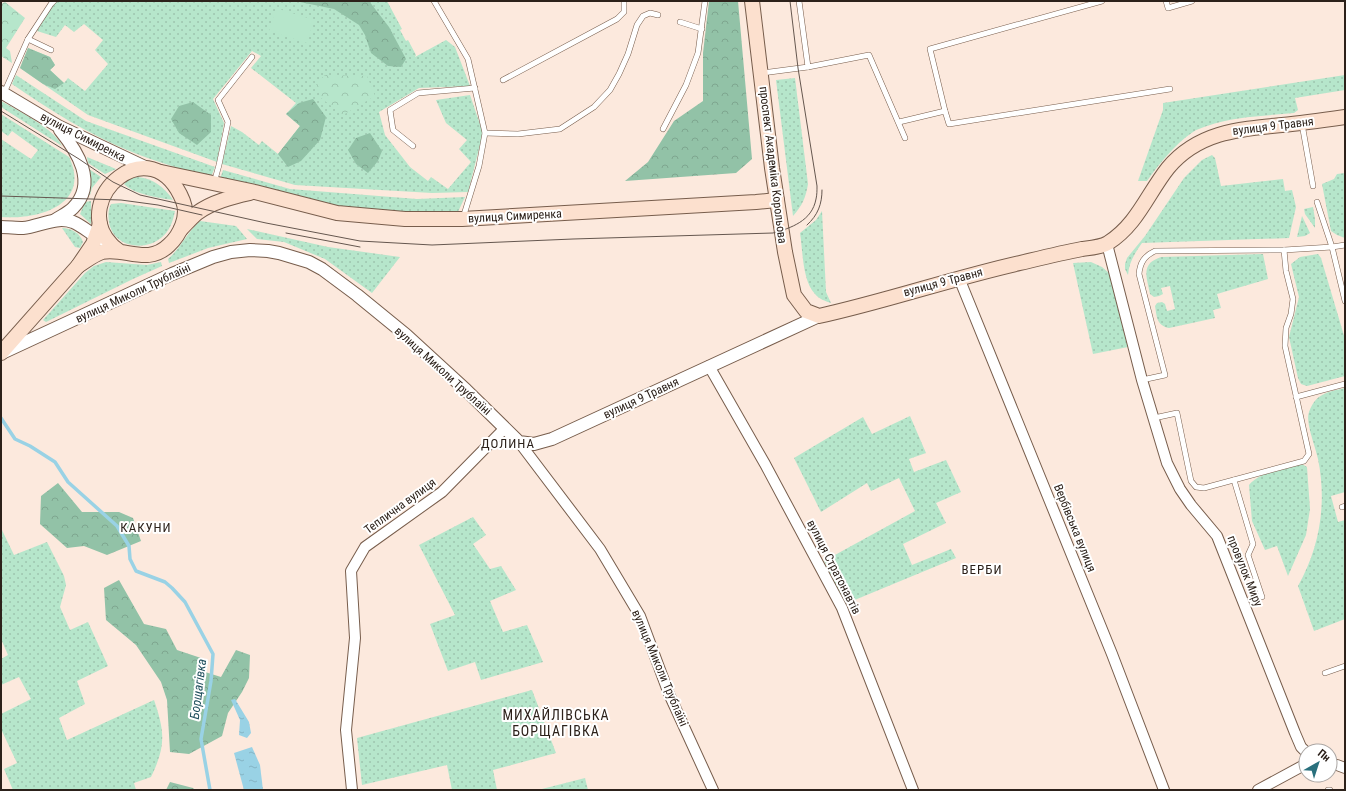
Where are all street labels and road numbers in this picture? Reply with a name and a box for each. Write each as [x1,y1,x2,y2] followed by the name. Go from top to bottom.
[756,86,790,245] street label: проспект Академіка Корольова
[38,109,128,165] street label: вулиця Симиренка
[1232,114,1314,138] street label: вулиця 9 Травня
[468,207,562,225] street label: вулиця Симиренка
[73,260,193,326] street label: вулиця Миколи Трублаїні
[902,265,984,299] street label: вулиця 9 Травня
[392,324,494,418] street label: вулиця Миколи Трублаїні
[601,374,681,422] street label: вулиця 9 Травня
[361,475,439,537] street label: Теплична вулиця
[1051,482,1099,574] street label: Вербівська вулиця
[804,518,864,616] street label: вулиця Стратонавтів
[1224,533,1266,609] street label: провулок Миру
[629,608,691,728] street label: вулиця Миколи Трублаїні

